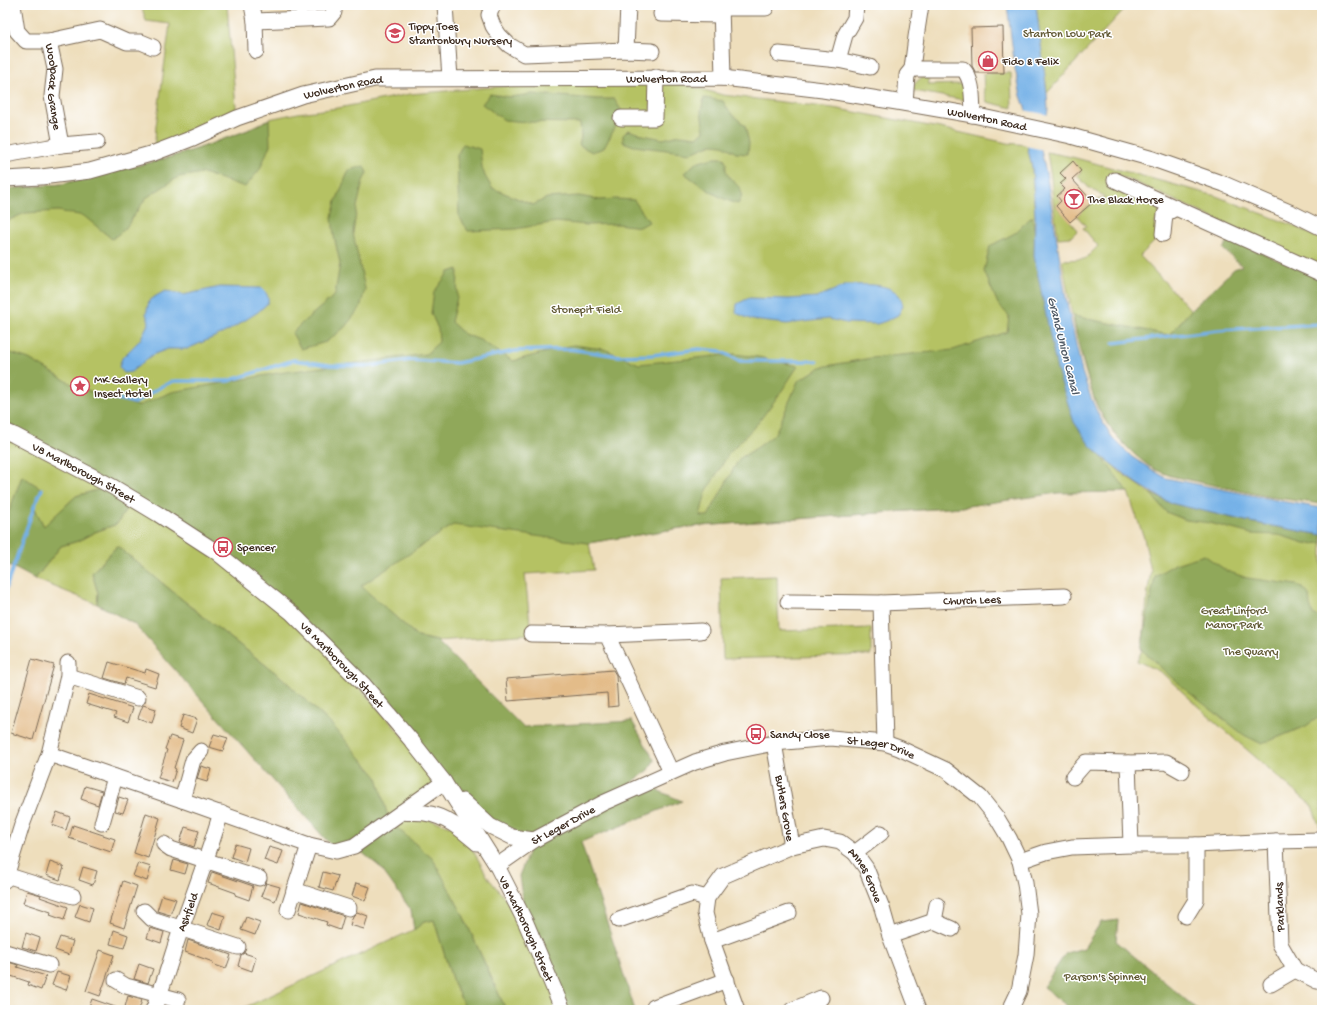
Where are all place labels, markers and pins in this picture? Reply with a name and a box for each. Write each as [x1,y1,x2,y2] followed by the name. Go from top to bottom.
[408,21,512,49] place label: Tippy Toes Stantonbury Nursery
[384,22,406,44] school or university icon: Tippy Toes Stantonbury Nursery
[977,50,999,72] shop icon: Fido & Felix
[1001,56,1060,70] place label: Fido & Felix
[1063,188,1085,210] bar icon: The Black Horse
[1087,194,1165,208] place label: The Black Horse
[94,374,152,402] place label: MK Gallery Insect Hotel
[69,375,91,397] place icon: MK Gallery Insect Hotel
[212,536,234,558] bus stop icon: Spencer
[237,542,277,556] place label: Spencer
[745,723,767,745] bus stop icon: Sandy Close
[770,729,831,743] place label: Sandy Close

